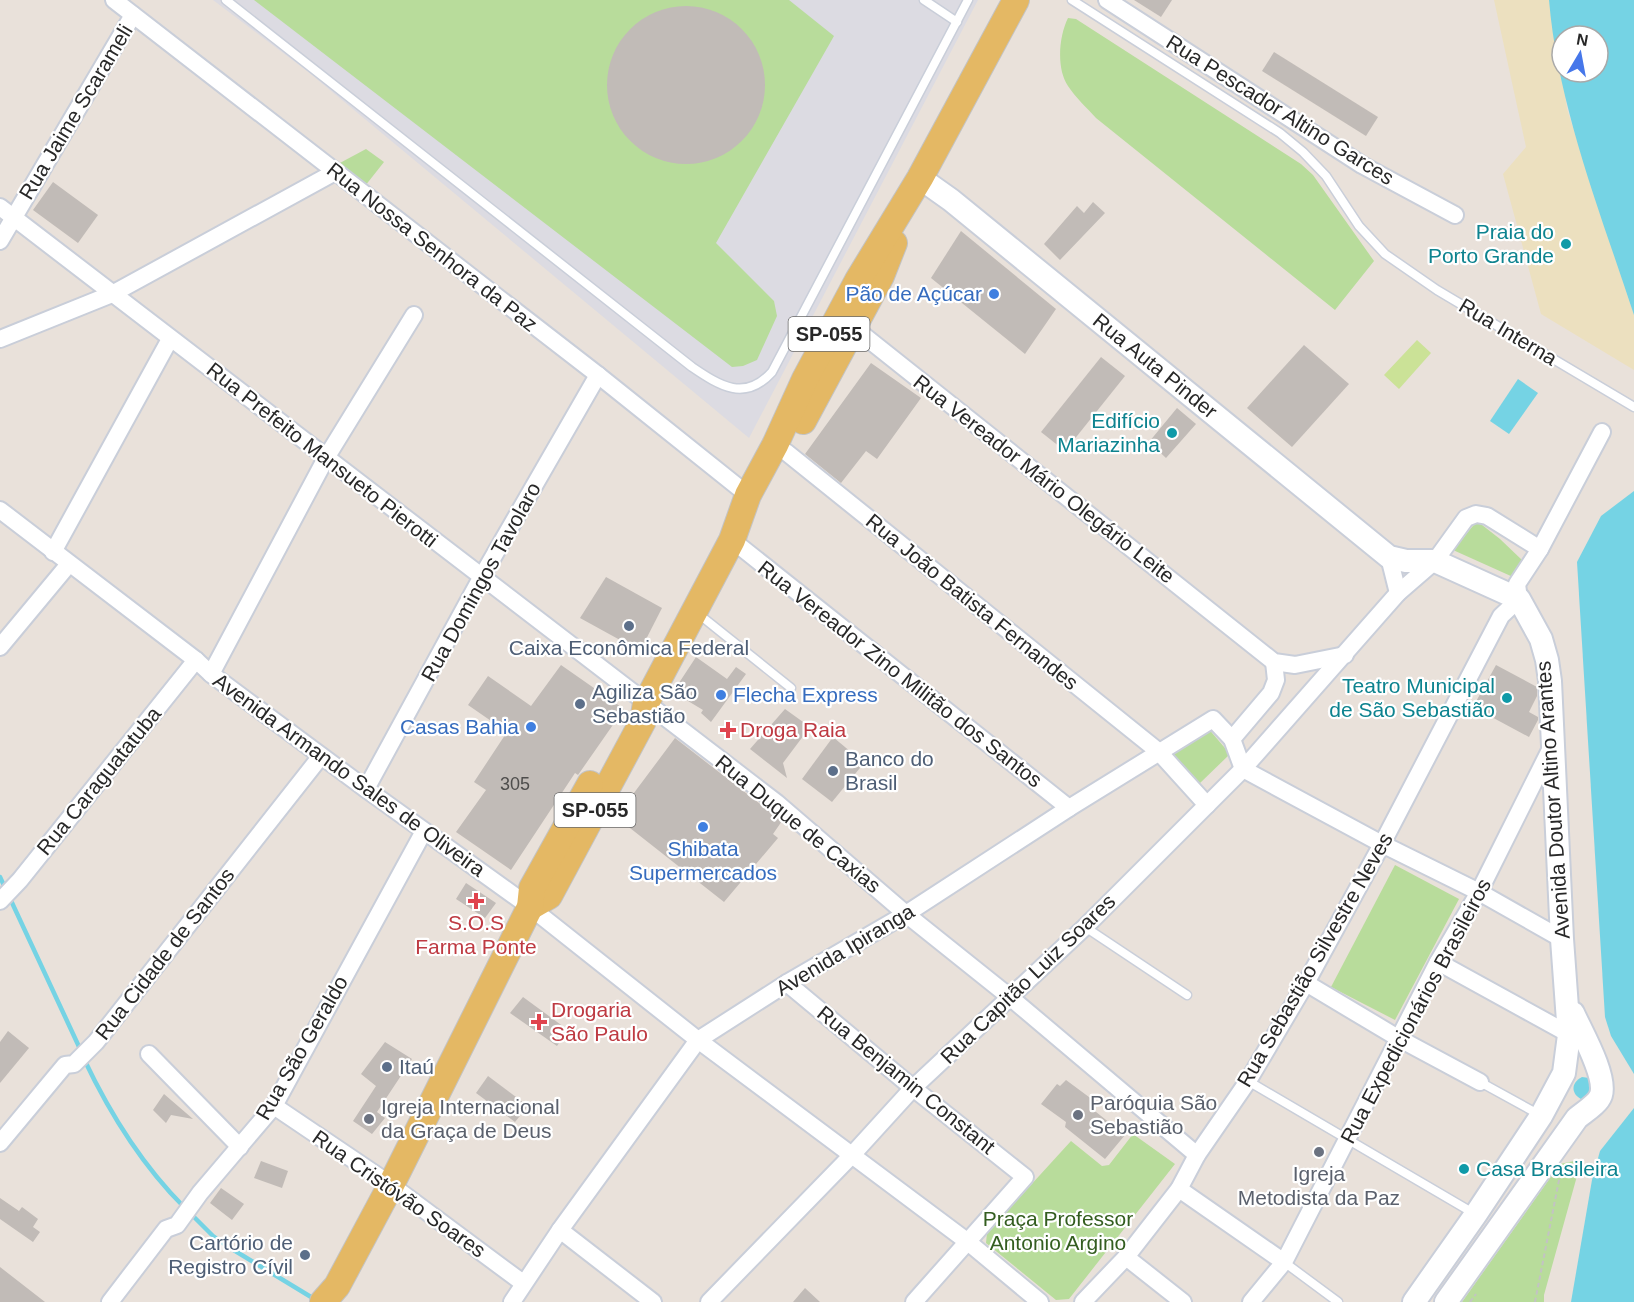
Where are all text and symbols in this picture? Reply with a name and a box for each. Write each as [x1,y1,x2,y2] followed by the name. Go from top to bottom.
[14,20,137,203] street label: Rua Jaime Scarameli
[1550,24,1610,84] north arrow
[1162,30,1398,189] street label: Rua Pescador Altino Garces
[1575,30,1590,49] text: N
[323,157,542,336] street label: Rua Nossa Senhora da Paz
[1428,220,1554,267] place label: Praia do Porto Grande
[1559,237,1573,251] marker: Praia do Porto Grande
[845,282,982,305] place label: Pão de Açúcar
[987,287,1001,301] marker: Pão de Açúcar
[1455,293,1561,370] street label: Rua Interna
[1089,309,1222,423] street label: Rua Auta Pinder
[788,317,870,351] road number: SP-055
[203,358,442,552] street label: Rua Prefeito Mansueto Pierotti
[909,370,1179,588] street label: Rua Vereador Mário Olegário Leite
[1057,409,1160,456] place label: Edifício Mariazinha
[1165,426,1179,440] marker: Edifício Mariazinha
[416,478,545,685] street label: Rua Domingos Tavolaro
[862,509,1083,694] street label: Rua João Batista Fernandes
[754,556,1047,792] street label: Rua Vereador Zino Militão dos Santos
[622,619,636,633] marker: Caixa Econômica Federal
[509,636,749,659] place label: Caixa Econômica Federal
[1531,660,1574,940] street label: Avenida Doutor Altino Arantes
[209,668,490,881] street label: Avenida Armando Sales de Oliveira
[1329,674,1495,721] place label: Teatro Municipal de São Sebastião
[592,680,697,727] place label: Agiliza São Sebastião
[733,683,878,706] place label: Flecha Express
[714,688,728,702] marker: Flecha Express
[1500,691,1514,705] marker: Teatro Municipal de São Sebastião
[573,697,587,711] marker: Agiliza São Sebastião
[32,702,165,859] street label: Rua Caraguatatuba
[400,715,519,738] place label: Casas Bahia
[740,718,847,741] place label: Droga Raia
[524,720,538,734] marker: Casas Bahia
[721,723,735,737] marker: Droga Raia
[845,747,934,794] place label: Banco do Brasil
[711,750,885,897] street label: Rua Duque de Caxias
[826,764,840,778] marker: Banco do Brasil
[500,774,530,794] house number: 305
[554,793,636,827] road number: SP-055
[696,820,710,834] marker: Shibata Supermercados
[1232,829,1397,1091] street label: Rua Sebastião Silvestre Neves
[629,837,777,884] place label: Shibata Supermercados
[90,863,239,1044] street label: Rua Cidade de Santos
[1336,874,1495,1147] street label: Rua Expedicionários Brasileiros
[936,889,1120,1068] street label: Rua Capitão Luiz Soares
[469,894,483,908] marker: S.O.S Farma Ponte
[771,899,918,1000] street label: Avenida Ipiranga
[415,911,537,958] place label: S.O.S Farma Ponte
[251,972,352,1124] street label: Rua São Geraldo
[551,998,648,1045] place label: Drogaria São Paulo
[813,1001,1000,1158] street label: Rua Benjamin Constant
[532,1015,546,1029] marker: Drogaria São Paulo
[399,1055,434,1078] place label: Itaú
[380,1060,394,1074] marker: Itaú
[1090,1091,1217,1138] place label: Paróquia São Sebastião
[381,1095,560,1142] place label: Igreja Internacional da Graça de Deus
[1071,1108,1085,1122] marker: Paróquia São Sebastião
[362,1112,376,1126] marker: Igreja Internacional da Graça de Deus
[309,1125,490,1262] street label: Rua Cristóvão Soares
[1312,1145,1326,1159] marker: Igreja Metodista da Paz
[1476,1157,1619,1180] place label: Casa Brasileira
[1238,1162,1400,1209] place label: Igreja Metodista da Paz
[1457,1162,1471,1176] marker: Casa Brasileira
[983,1207,1133,1254] park label: Praça Professor Antonio Argino
[168,1231,293,1278] place label: Cartório de Registro Cívil
[298,1248,312,1262] marker: Cartório de Registro Cívil

